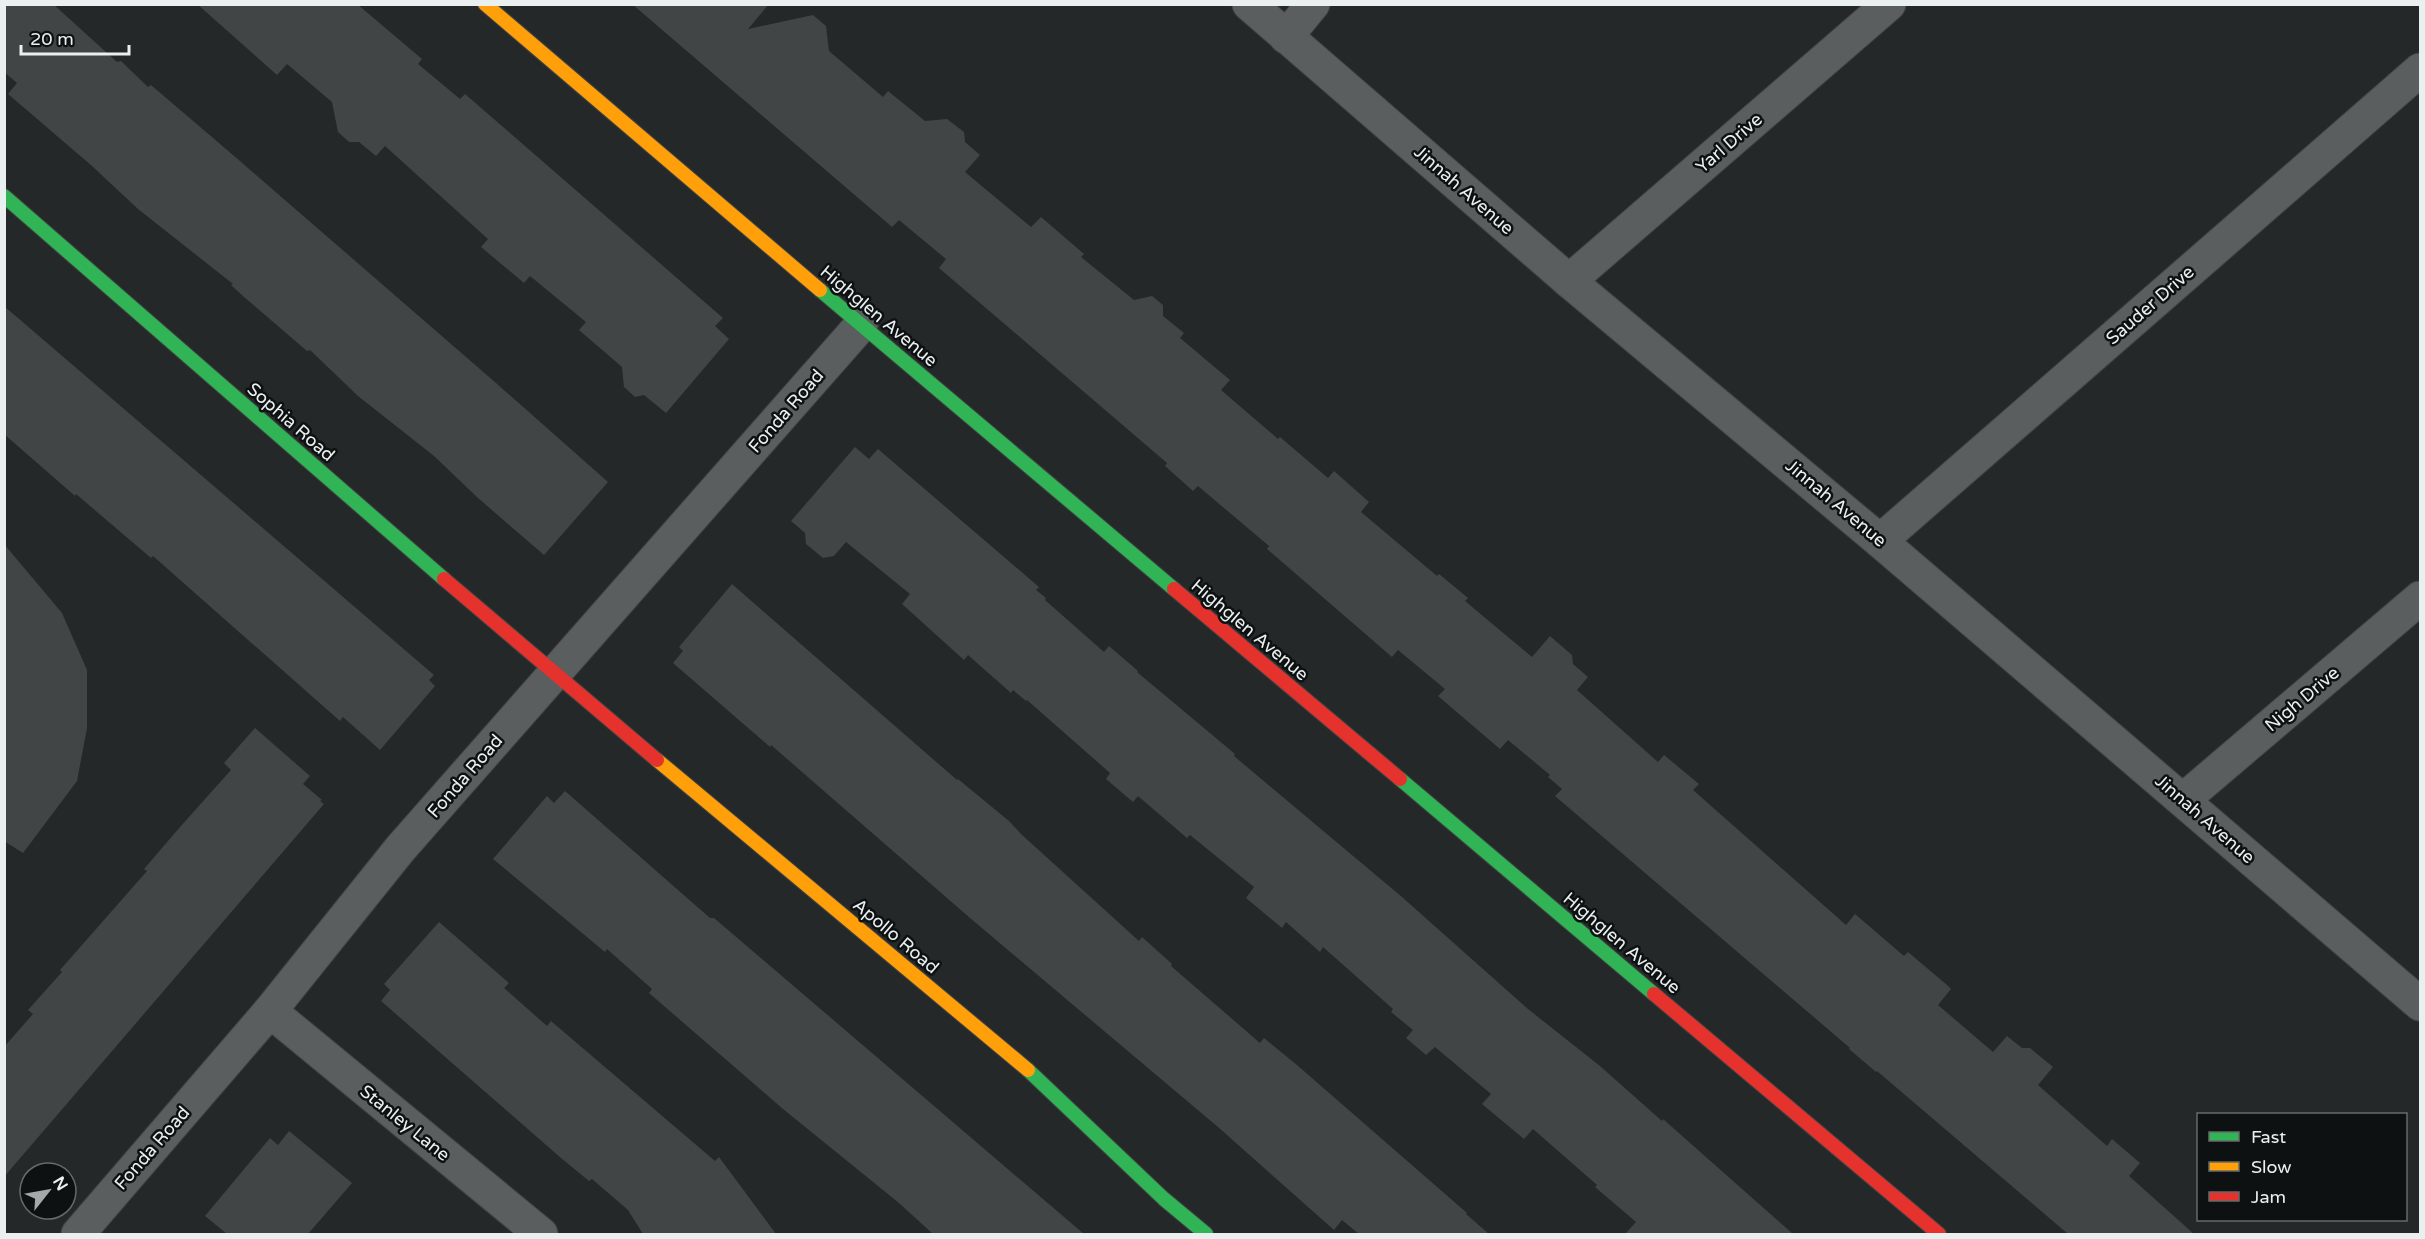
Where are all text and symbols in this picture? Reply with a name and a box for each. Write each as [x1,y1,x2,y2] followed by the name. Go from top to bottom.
[21,18,129,56] scale bar
[30,28,74,50] text: 20 m
[1691,108,1767,178] street label: Yarl Drive
[1410,141,1518,239] street label: Jinnah Avenue
[816,261,942,371] street label: Highglen Avenue
[2101,261,2199,349] street label: Sauder Drive
[744,365,828,457] street label: Fonda Road
[243,378,339,466] street label: Sophia Road
[1781,454,1891,552] street label: Jinnah Avenue
[1187,575,1313,685] street label: Highglen Avenue
[2260,662,2344,736] street label: Nigh Drive
[423,730,507,822] street label: Fonda Road
[2151,770,2259,868] street label: Jinnah Avenue
[1559,888,1685,998] street label: Highglen Avenue
[849,894,943,978] street label: Apollo Road
[356,1080,454,1166] street label: Stanley Lane
[110,1102,194,1194] street label: Fonda Road
[2197,1113,2407,1221] legend
[2251,1126,2286,1148] text: Fast
[2251,1156,2292,1178] text: Slow
[18,1161,78,1221] north arrow
[48,1173,72,1194] text: N
[2251,1186,2286,1208] text: Jam

